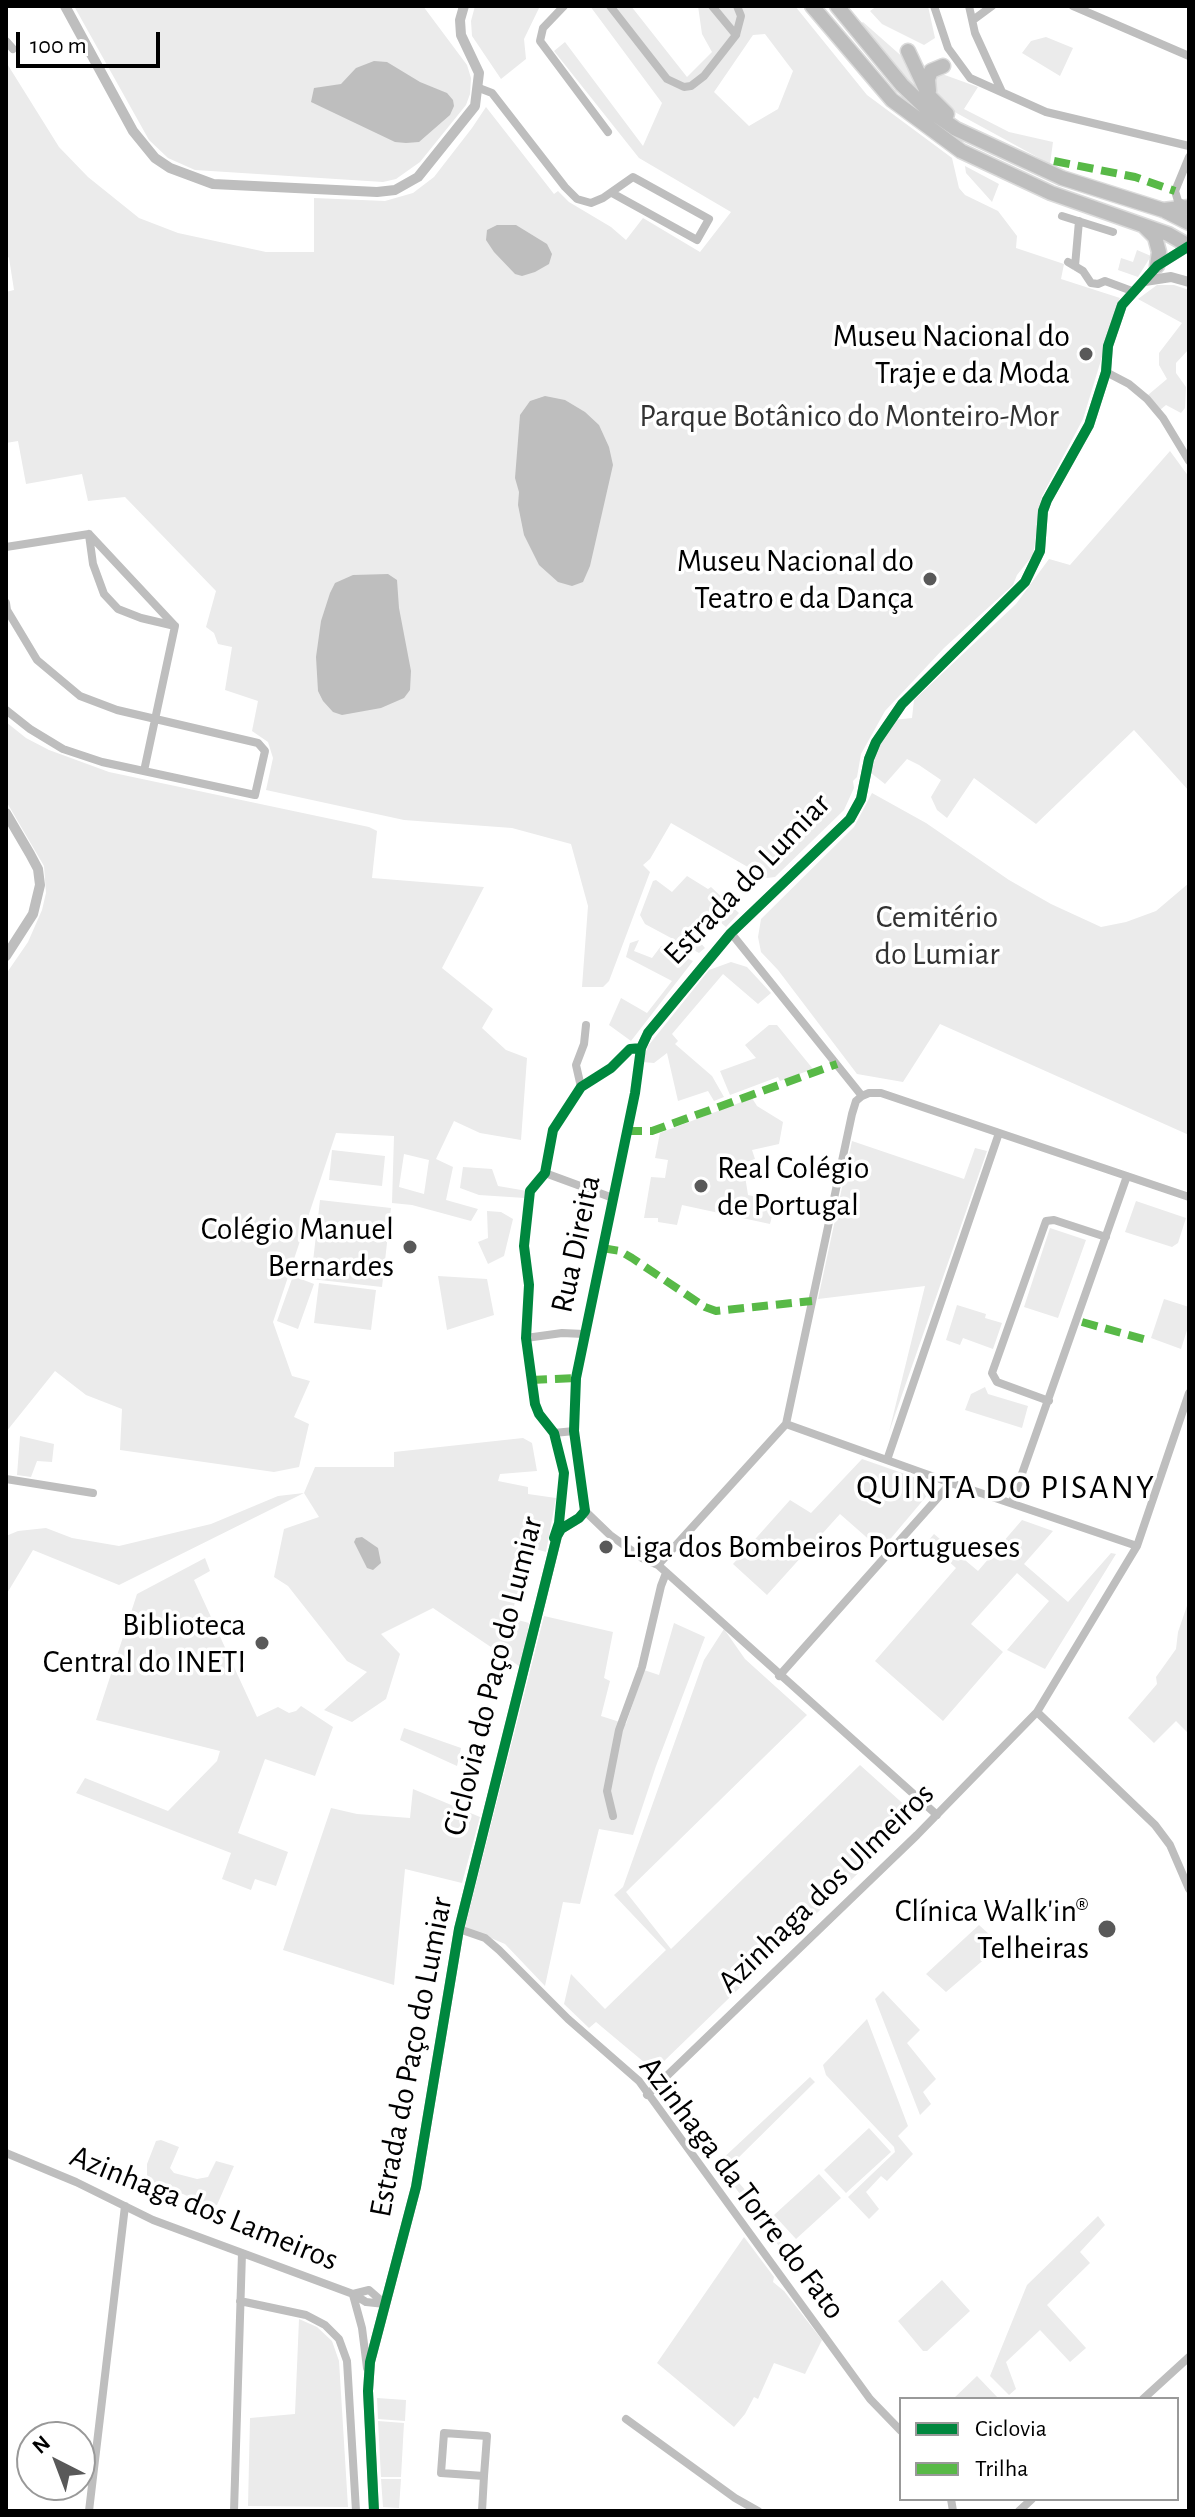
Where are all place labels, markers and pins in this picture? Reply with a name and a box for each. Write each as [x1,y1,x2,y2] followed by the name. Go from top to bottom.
[833,317,1070,392] place label: Museu Nacional do Traje e da Moda
[1077,345,1095,363] marker: Museu Nacional do Traje e da Moda
[677,542,914,617] place label: Museu Nacional do Teatro e da Dança
[921,570,939,588] marker: Museu Nacional do Teatro e da Dança
[717,1149,869,1224] place label: Real Colégio de Portugal
[692,1177,710,1195] marker: Real Colégio de Portugal
[201,1210,394,1285] place label: Colégio Manuel Bernardes
[401,1238,419,1256] marker: Colégio Manuel Bernardes
[622,1528,1020,1566] place label: Liga dos Bombeiros Portugueses
[597,1538,615,1556] marker: Liga dos Bombeiros Portugueses
[43,1606,246,1681] place label: Biblioteca Central do INETI
[253,1634,271,1652] marker: Biblioteca Central do INETI
[895,1892,1089,1967] place label: Clínica Walk'in® Telheiras
[1096,1918,1118,1940] marker: Clínica Walk'in® Telheiras

